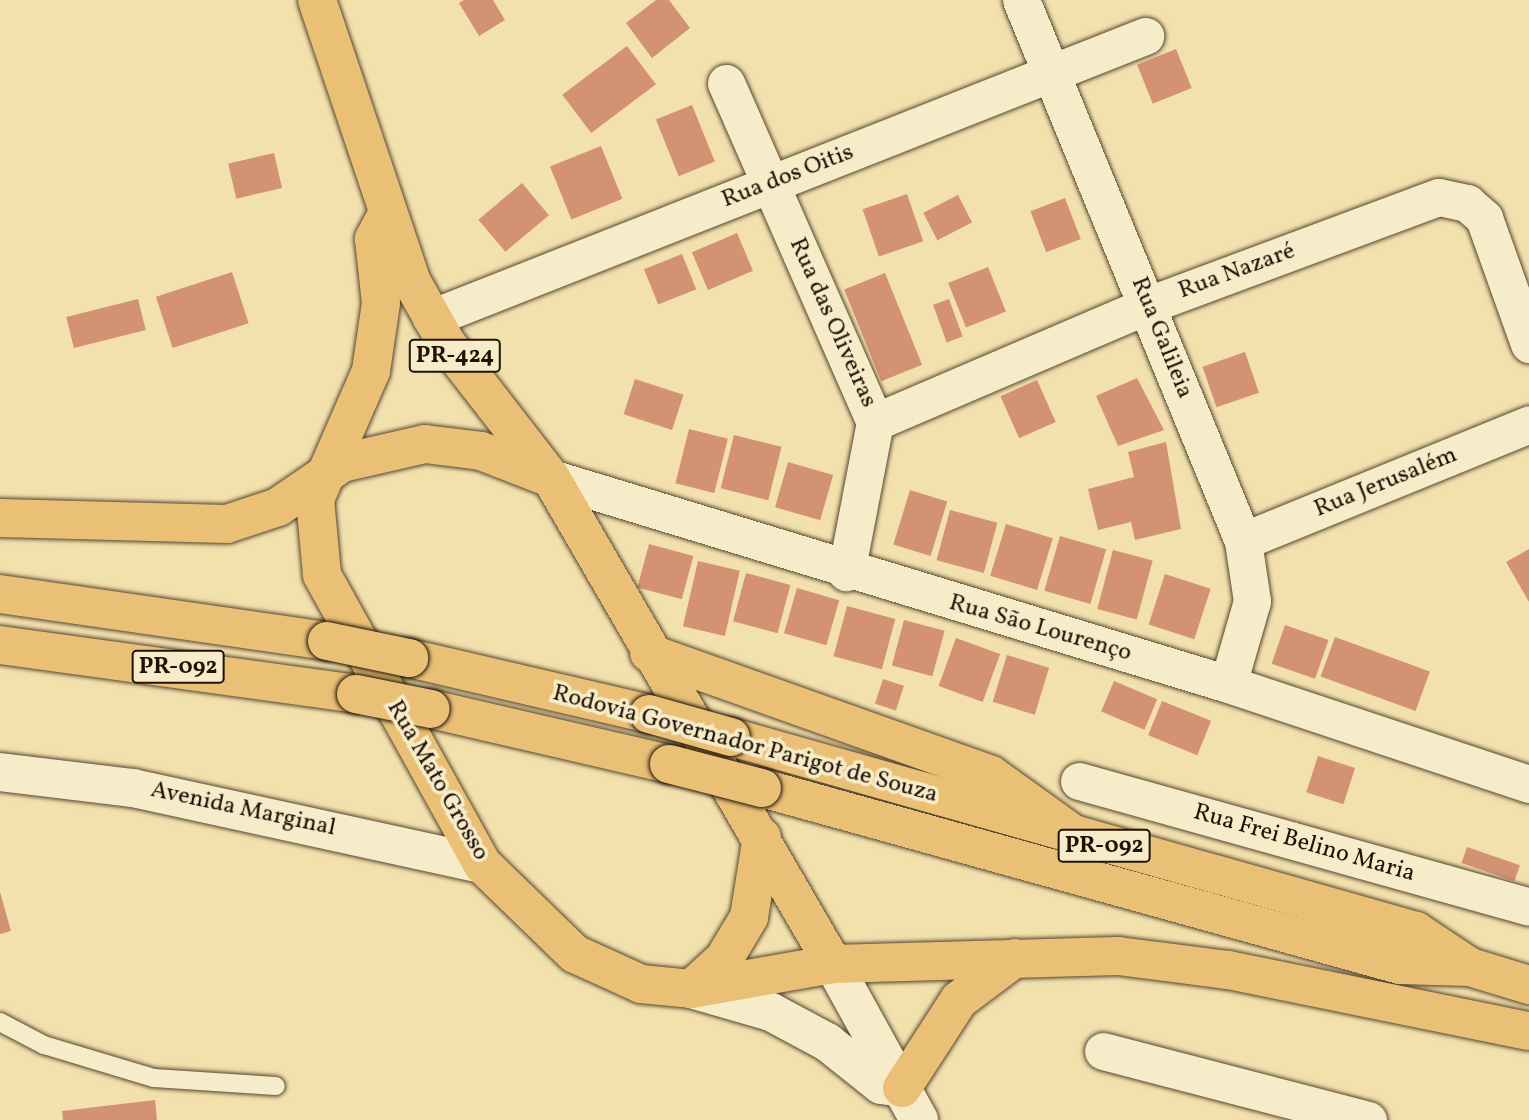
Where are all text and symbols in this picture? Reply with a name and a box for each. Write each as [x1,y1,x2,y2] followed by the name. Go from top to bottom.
[718,139,858,215] street label: Rua dos Oitis
[782,234,882,412] street label: Rua das Oliveiras
[1175,238,1299,306] street label: Rua Nazaré
[1124,273,1198,403] street label: Rua Galileia
[408,336,502,376] road number: PR-424
[1310,441,1462,525] street label: Rua Jerusalém
[945,589,1135,669] street label: Rua São Lourenço
[131,648,225,687] road number: PR-092
[549,680,941,810] street label: Rodovia Governador Parigot de Souza
[380,696,494,866] street label: Rua Mato Grosso
[148,776,338,844] street label: Avenida Marginal
[1190,799,1418,889] street label: Rua Frei Belino Maria
[1057,826,1151,866] road number: PR-092

